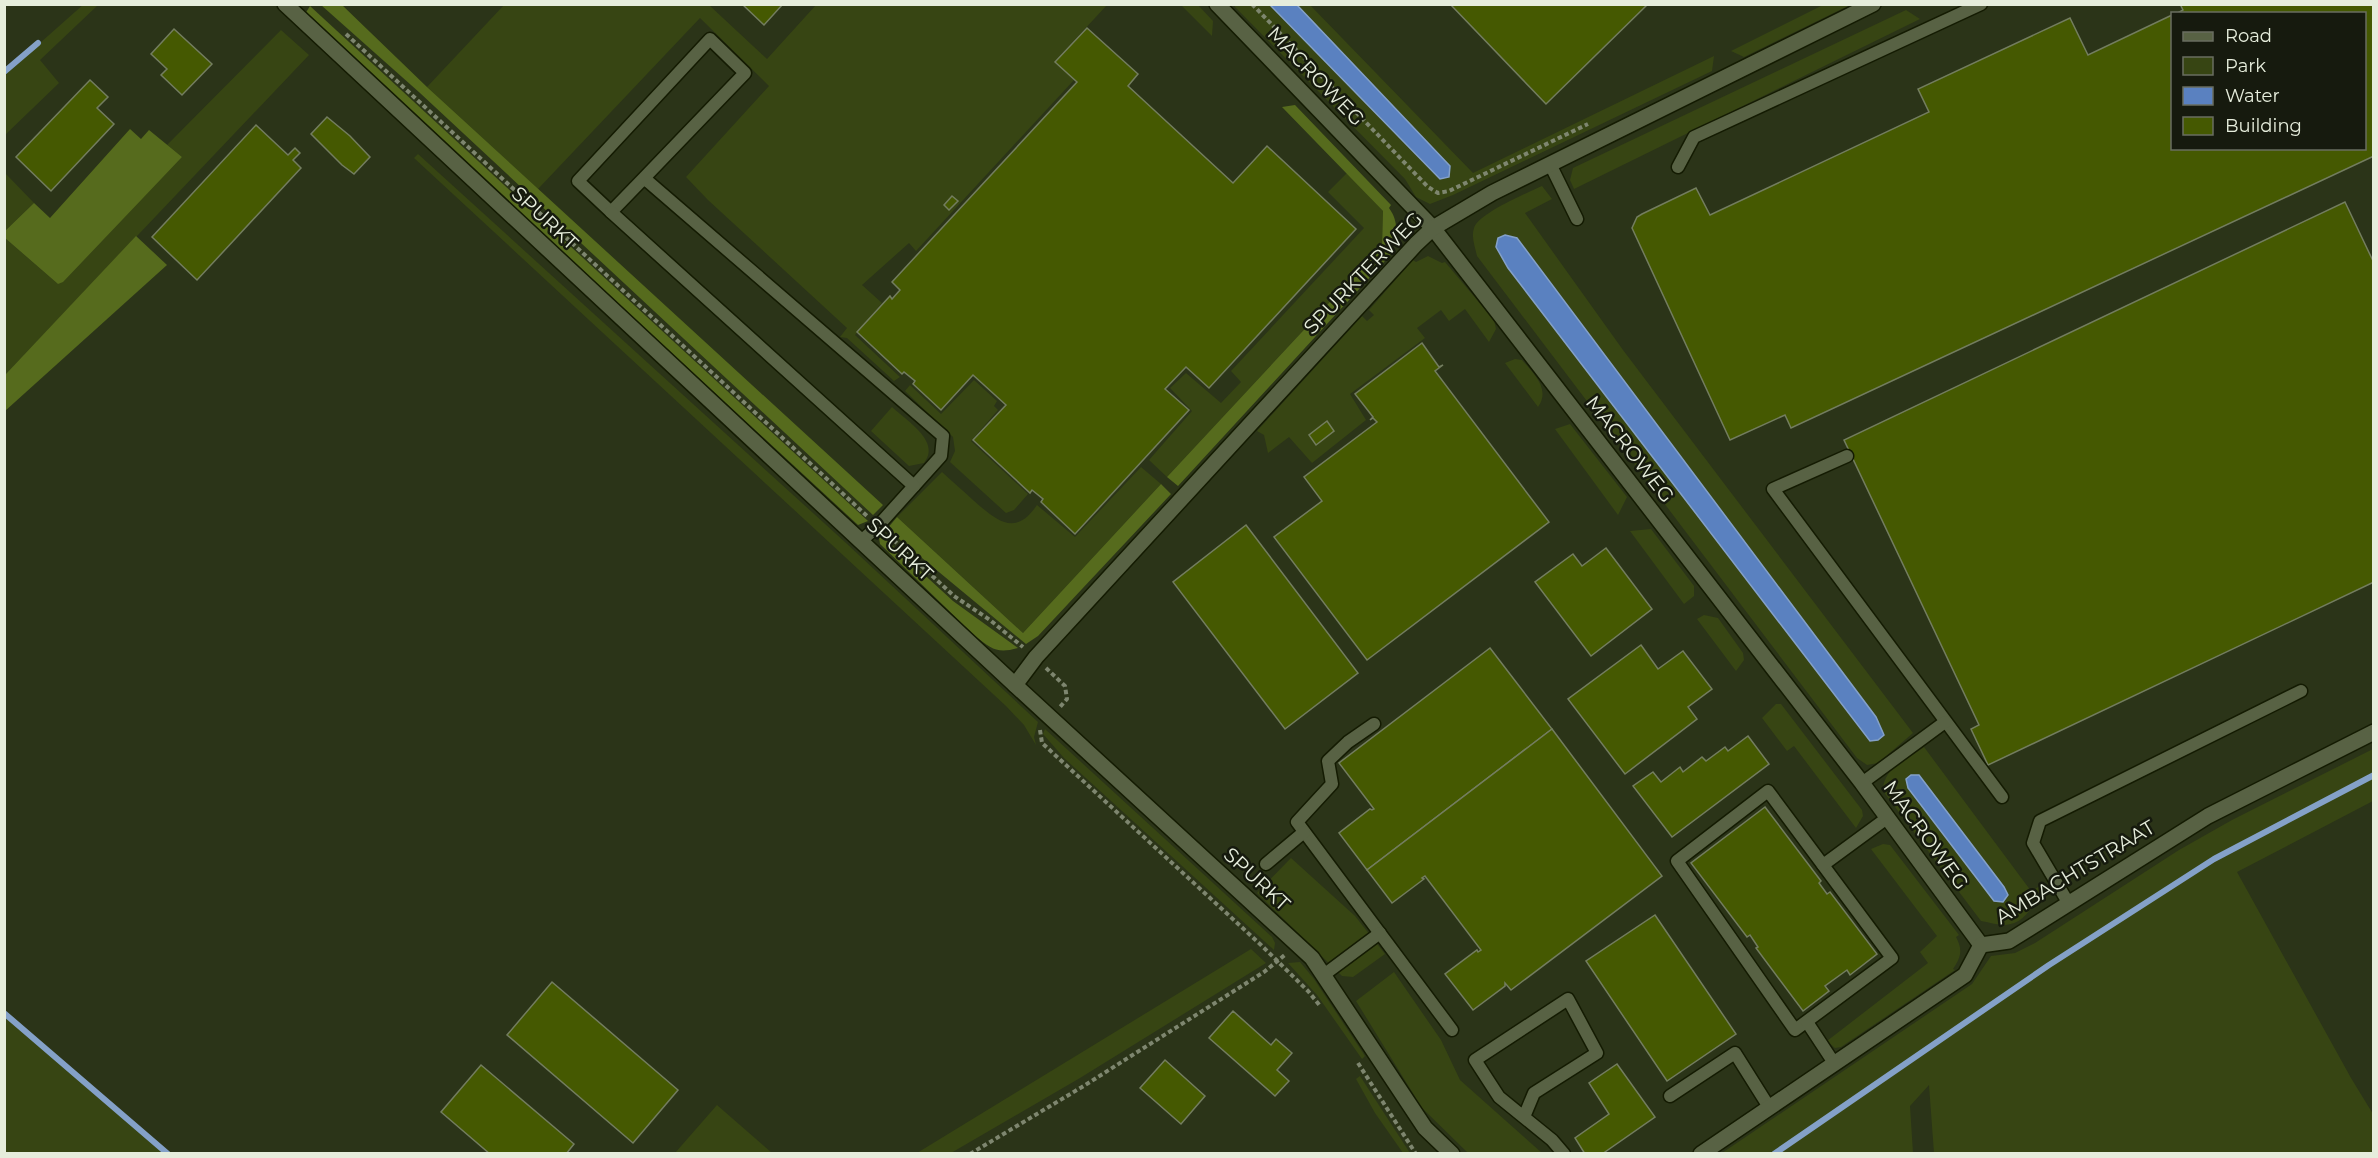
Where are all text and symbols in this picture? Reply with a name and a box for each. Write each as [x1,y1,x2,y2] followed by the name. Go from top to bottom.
[2171,12,2366,150] legend
[1263,21,1369,131] street label: MACROWEG
[2225,25,2272,47] text: Road
[2225,55,2266,77] text: Park
[2225,85,2280,107] text: Water
[2225,115,2302,137] text: Building
[507,181,584,255] street label: SPURKT
[1299,207,1427,339] street label: SPURKTERWEG
[1581,391,1679,507] street label: MACROWEG
[862,512,939,586] street label: SPURKT
[1878,776,1974,894] street label: MACROWEG
[1991,815,2160,929] street label: AMBACHTSTRAAT
[1219,842,1296,916] street label: SPURKT

